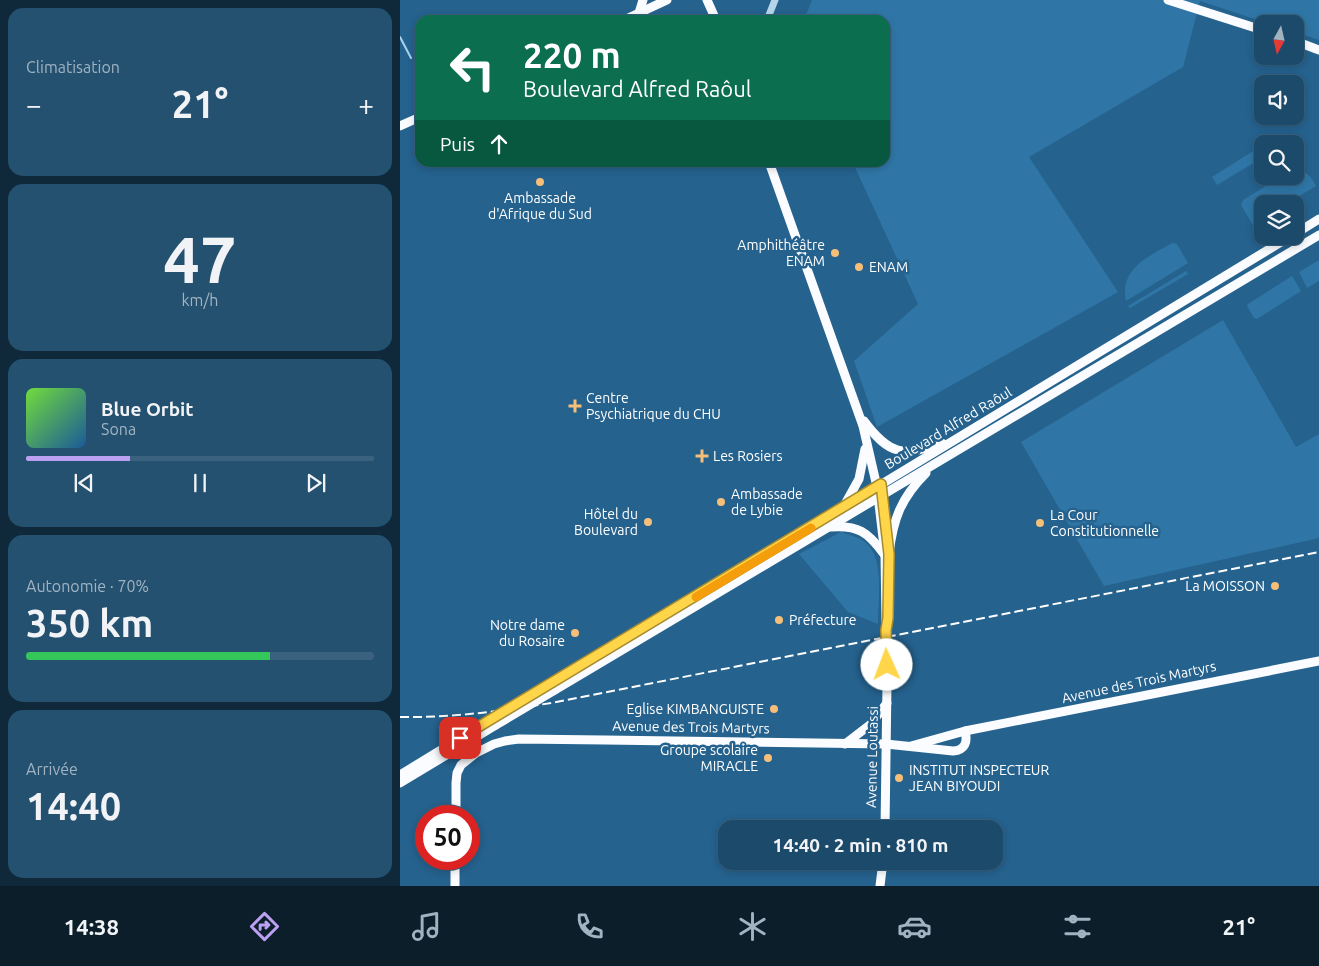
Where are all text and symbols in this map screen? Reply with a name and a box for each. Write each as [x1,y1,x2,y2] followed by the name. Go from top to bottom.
[1254,15,1304,65] north arrow
[1254,15,1304,245] map controls
[440,35,505,100] icon: left
[523,35,621,75] text: 220 m
[26,58,120,76] text: Climatisation
[1254,75,1304,125] button: sound
[523,76,752,101] text: Boulevard Alfred Raôul
[172,83,228,125] text: 21°
[26,89,42,120] text: −
[358,89,374,120] text: +
[485,130,513,158] icon: ahead
[440,133,475,155] text: Puis
[1254,135,1304,185] button: search
[534,176,546,188] marker: Ambassade d'Afrique du Sud
[488,190,592,222] place label: Ambassade d'Afrique du Sud
[1254,195,1304,245] button: layers
[163,222,237,295] text: 47
[737,237,825,269] place label: Amphithéâtre ENAM
[829,247,841,259] marker: Amphithéâtre ENAM
[869,259,908,275] place label: ENAM
[853,261,865,273] marker: ENAM
[182,291,218,309] text: km/h
[882,384,1015,472] street label: Boulevard Alfred Raôul
[586,390,721,422] place label: Centre Psychiatrique du CHU
[101,398,194,420] text: Blue Orbit
[568,399,582,413] marker: Centre Psychiatrique du CHU
[101,420,136,438] text: Sona
[713,448,783,464] place label: Les Rosiers
[695,449,709,463] marker: Les Rosiers
[70,469,98,497] icon: previous
[186,469,214,497] icon: pause
[302,469,330,497] icon: next
[731,486,803,518] place label: Ambassade de Lybie
[715,496,727,508] marker: Ambassade de Lybie
[574,506,638,538] place label: Hôtel du Boulevard
[1050,507,1159,539] place label: La Cour Constitutionnelle
[642,516,654,528] marker: Hôtel du Boulevard
[1034,517,1046,529] marker: La Cour Constitutionnelle
[26,577,149,595] text: Autonomie · 70%
[1185,578,1265,594] place label: La MOISSON
[1269,580,1281,592] marker: La MOISSON
[26,602,153,644] text: 350 km
[789,612,856,628] place label: Préfecture
[773,614,785,626] marker: Préfecture
[490,617,565,649] place label: Notre dame du Rosaire
[569,627,581,639] marker: Notre dame du Rosaire
[860,638,912,690] position arrow
[1060,658,1218,706] street label: Avenue des Trois Martyrs
[627,701,764,717] place label: Eglise KIMBANGUISTE
[768,703,780,715] marker: Eglise KIMBANGUISTE
[863,706,881,808] street label: Avenue Loutassi
[439,717,481,759] pin
[612,718,770,736] street label: Avenue des Trois Martyrs
[446,724,474,752] icon: arrive
[660,742,758,774] place label: Groupe scolaire MIRACLE
[762,752,774,764] marker: Groupe scolaire MIRACLE
[26,760,78,778] text: Arrivée
[909,762,1049,794] place label: INSTITUT INSPECTEUR JEAN BIYOUDI
[893,772,905,784] marker: INSTITUT INSPECTEUR JEAN BIYOUDI
[26,785,121,827] text: 14:40
[415,805,480,870] speed limit sign: 50
[773,834,948,856] text: 14:40 · 2 min · 810 m
[247,909,282,944] icon: directions
[409,909,444,944] icon: music
[572,909,607,944] icon: phone
[735,909,770,944] icon: climate
[897,909,932,944] icon: car
[1060,909,1095,944] icon: filters
[64,914,119,939] text: 14:38
[1222,914,1255,939] text: 21°

